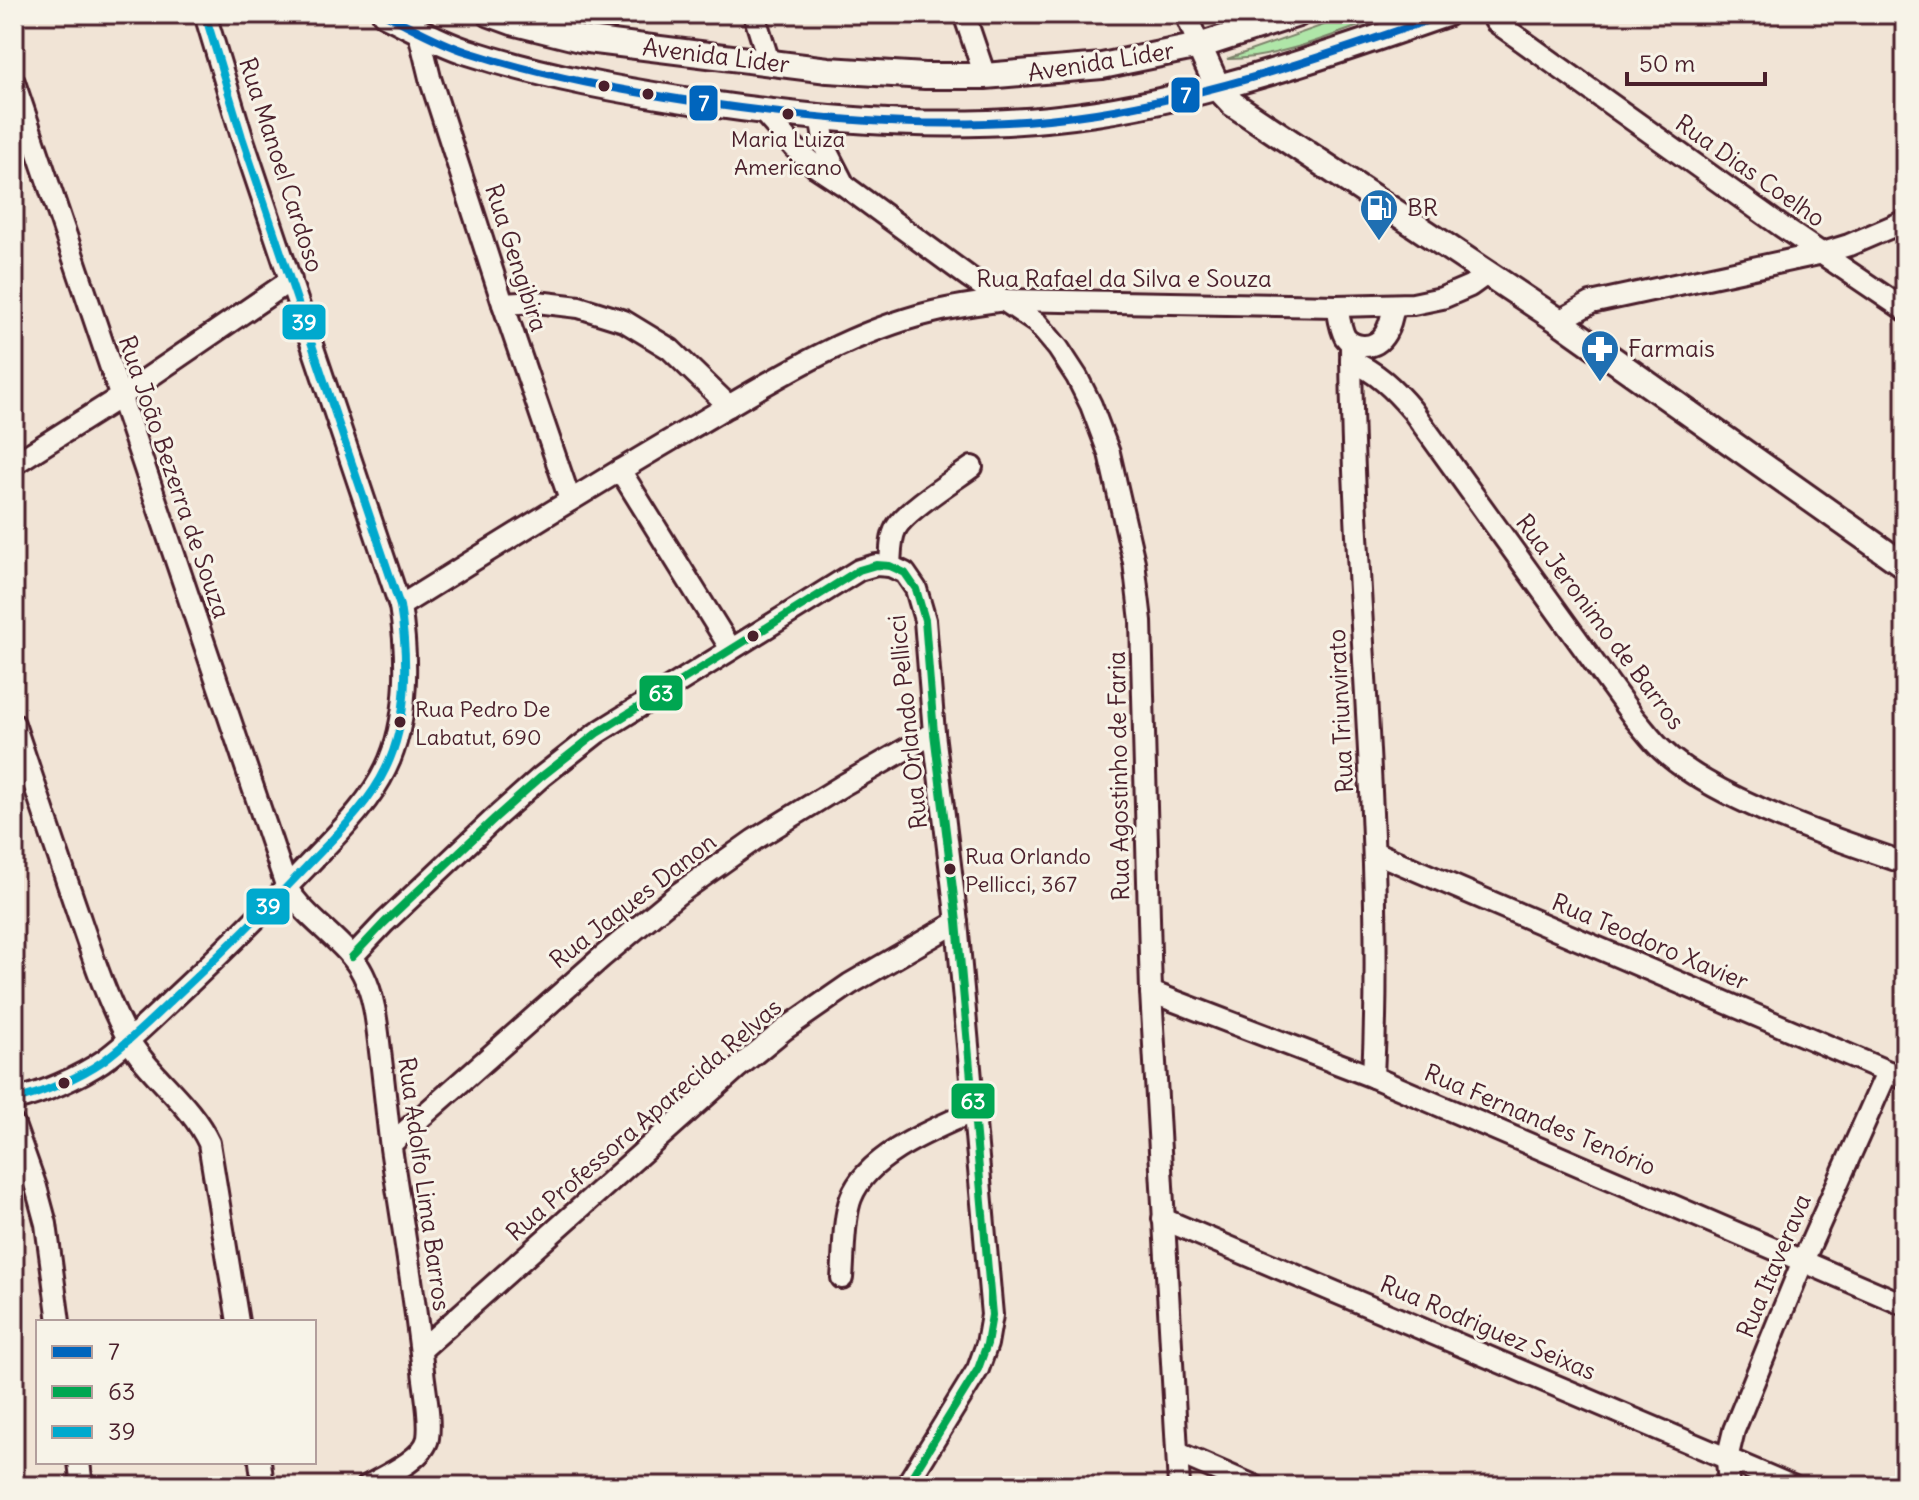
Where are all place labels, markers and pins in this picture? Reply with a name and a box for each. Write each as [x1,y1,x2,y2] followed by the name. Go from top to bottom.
[596,78,612,94] unlabelled marker
[640,86,656,102] unlabelled marker
[780,106,796,122] marker: Maria Luiza Americano
[731,125,845,181] place label: Maria Luiza Americano
[1358,187,1400,242] fuel station icon: BR
[1407,192,1438,222] place label: BR
[1579,328,1621,383] pharmacy icon: Farmais
[1628,333,1715,363] place label: Farmais
[745,628,761,644] unlabelled marker
[415,695,550,751] place label: Rua Pedro De Labatut, 690
[392,714,408,730] marker: Rua Pedro De Labatut, 690
[965,842,1091,898] place label: Rua Orlando Pellicci, 367
[942,861,958,877] marker: Rua Orlando Pellicci, 367
[56,1075,72,1091] unlabelled marker

